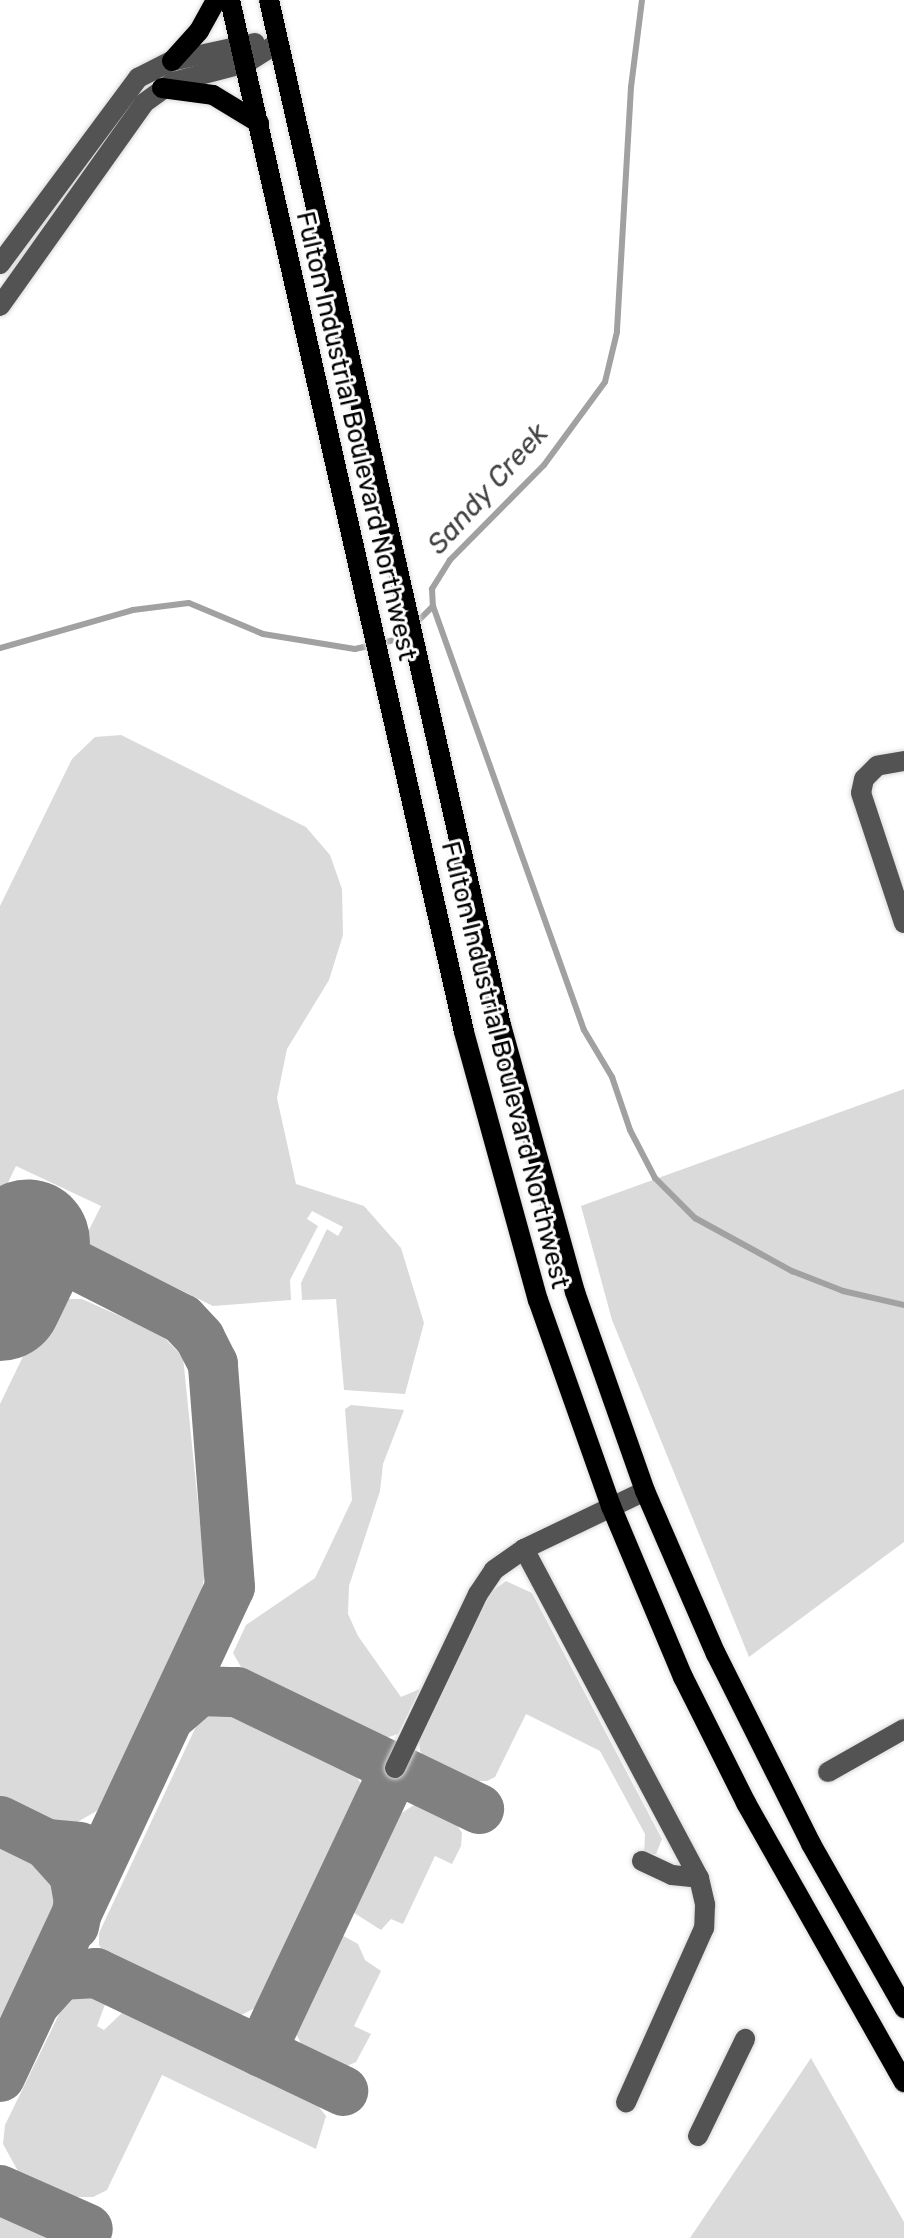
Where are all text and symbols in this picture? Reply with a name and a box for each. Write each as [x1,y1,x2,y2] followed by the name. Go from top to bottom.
[289,208,423,664] street label: Fulton Industrial Boulevard Northwest
[420,417,556,561] water label: Sandy Creek
[434,838,576,1292] street label: Fulton Industrial Boulevard Northwest

